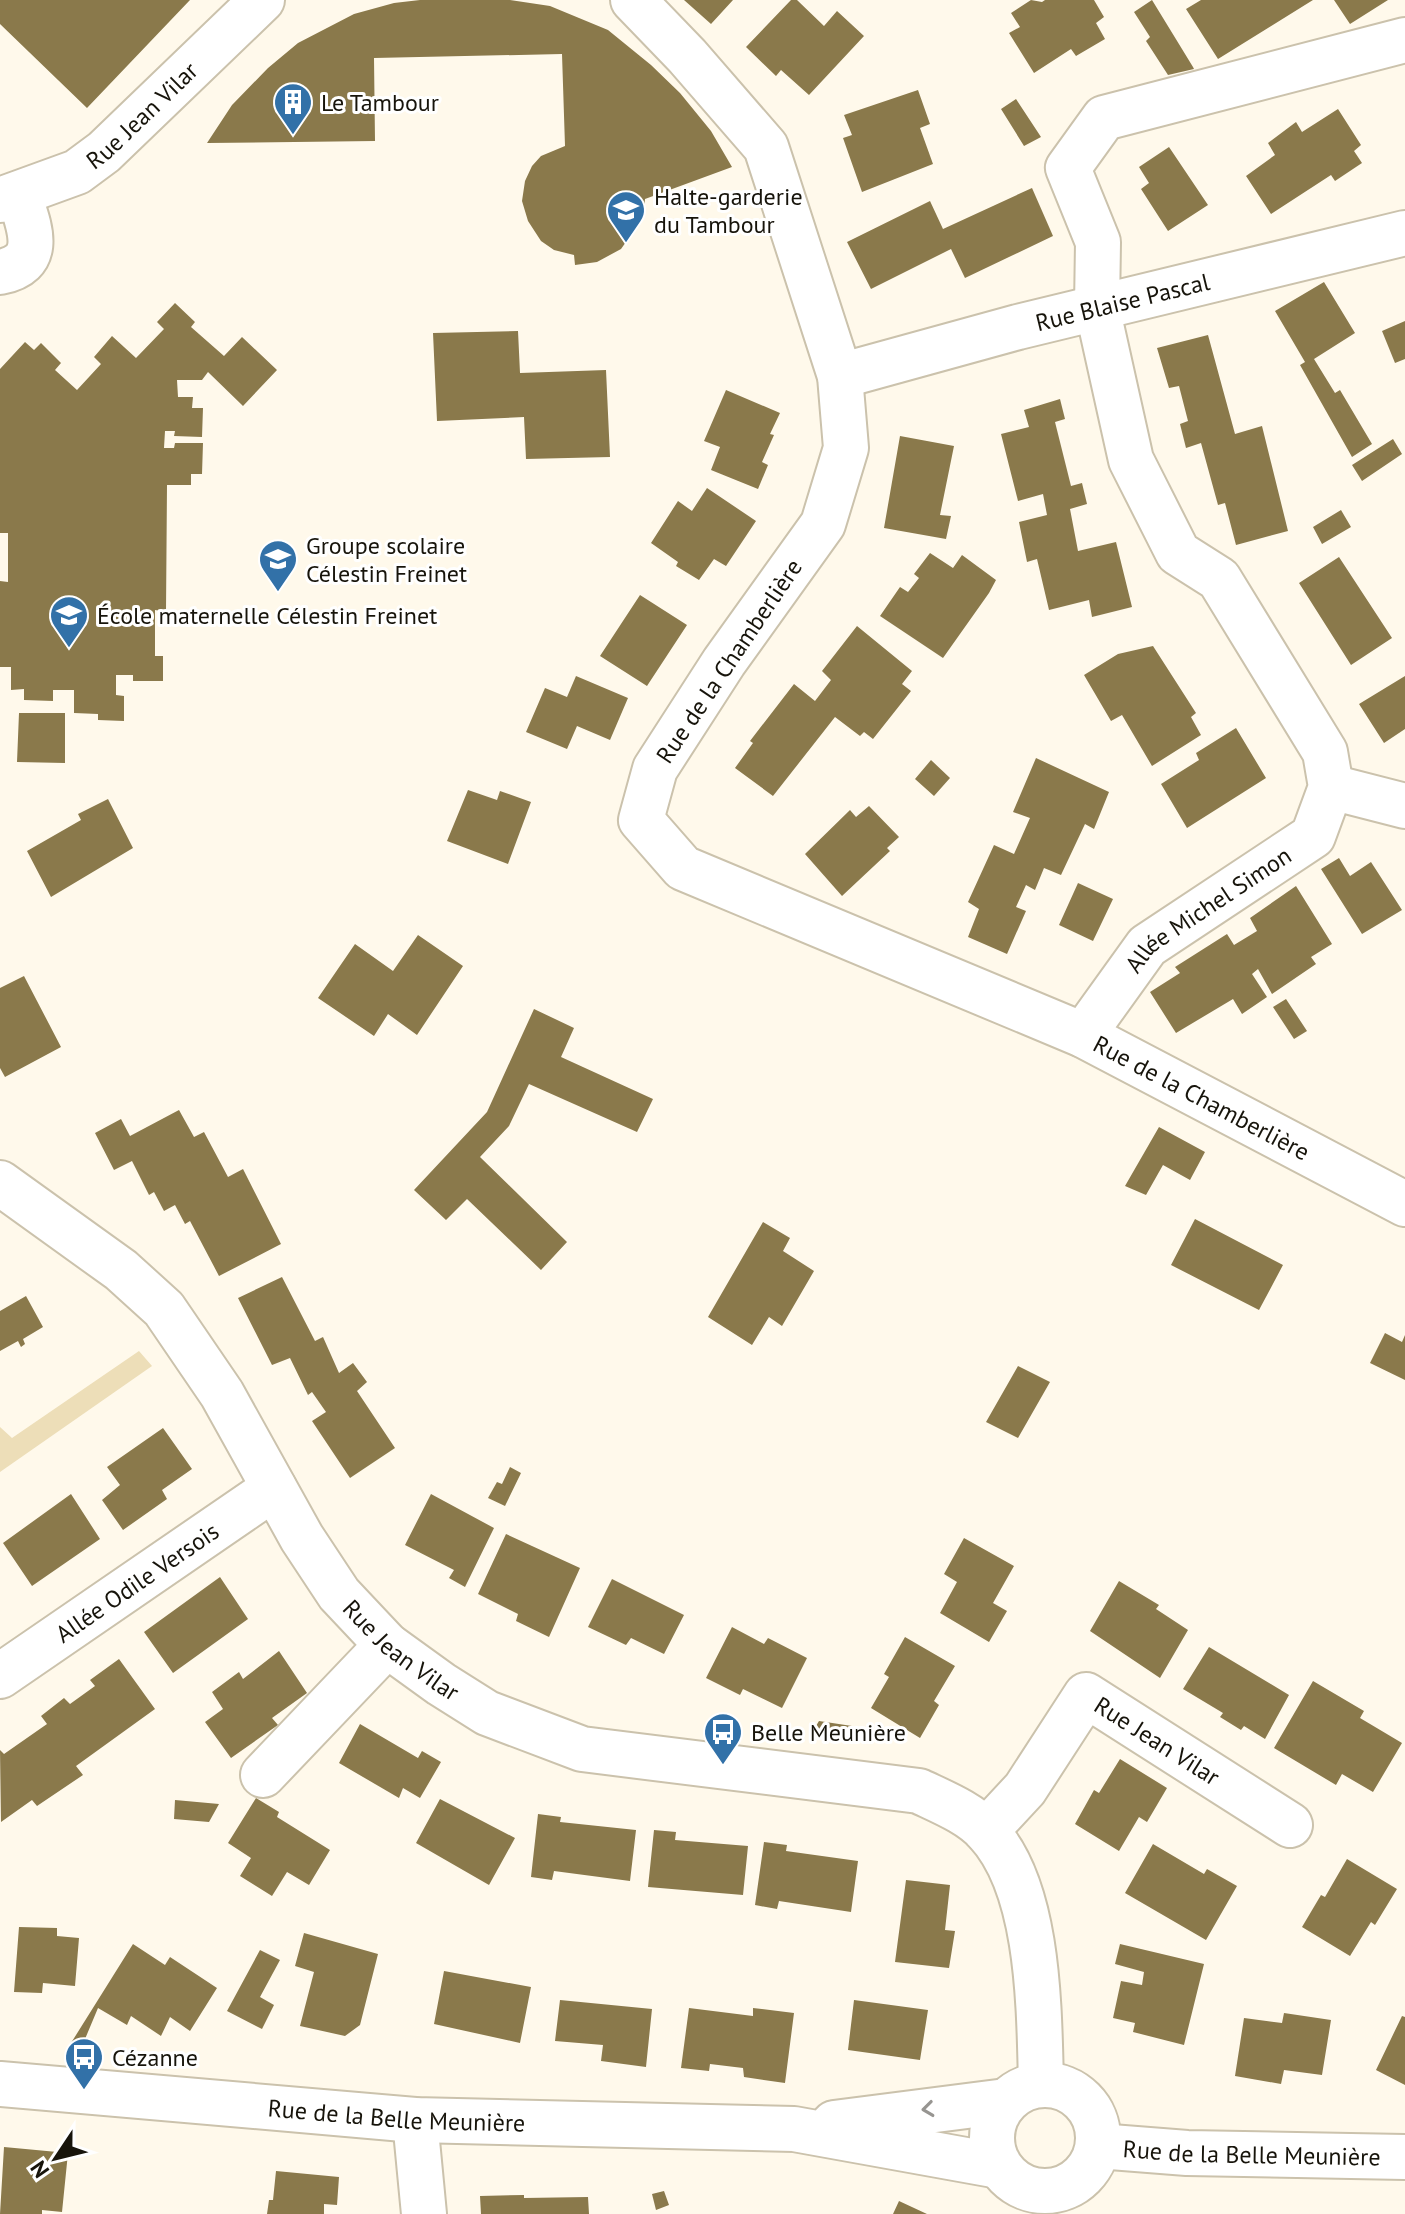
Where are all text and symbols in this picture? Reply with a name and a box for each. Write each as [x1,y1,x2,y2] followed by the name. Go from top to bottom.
[80,55,204,176] street label: Rue Jean Vilar
[272,81,314,136] building icon: Le Tambour
[321,87,439,118] place label: Le Tambour
[654,181,803,240] place label: Halte-garderie du Tambour
[605,189,647,244] school or university icon: Halte-garderie du Tambour
[1032,266,1213,338] street label: Rue Blaise Pascal
[306,530,467,589] place label: Groupe scolaire Célestin Freinet
[257,538,299,593] school or university icon: Groupe scolaire Célestin Freinet
[649,553,809,769] street label: Rue de la Chamberlière
[48,594,90,649] school or university icon: École maternelle Célestin Freinet
[97,600,437,631] place label: École maternelle Célestin Freinet
[1118,839,1297,978] street label: Allée Michel Simon
[1088,1028,1315,1167] street label: Rue de la Chamberlière
[49,1515,225,1649] street label: Allée Odile Versois
[336,1593,465,1707] street label: Rue Jean Vilar
[1089,1689,1226,1792] street label: Rue Jean Vilar
[702,1711,744,1766] bus stop icon: Belle Meunière
[751,1717,906,1748] place label: Belle Meunière
[63,2036,105,2091] bus stop icon: Cézanne
[112,2042,198,2073] place label: Cézanne
[267,2092,526,2138] street label: Rue de la Belle Meunière
[921,2101,934,2118] one-way arrow
[16,2118,96,2198] north arrow
[1122,2133,1381,2172] street label: Rue de la Belle Meunière
[24,2156,55,2183] text: N

